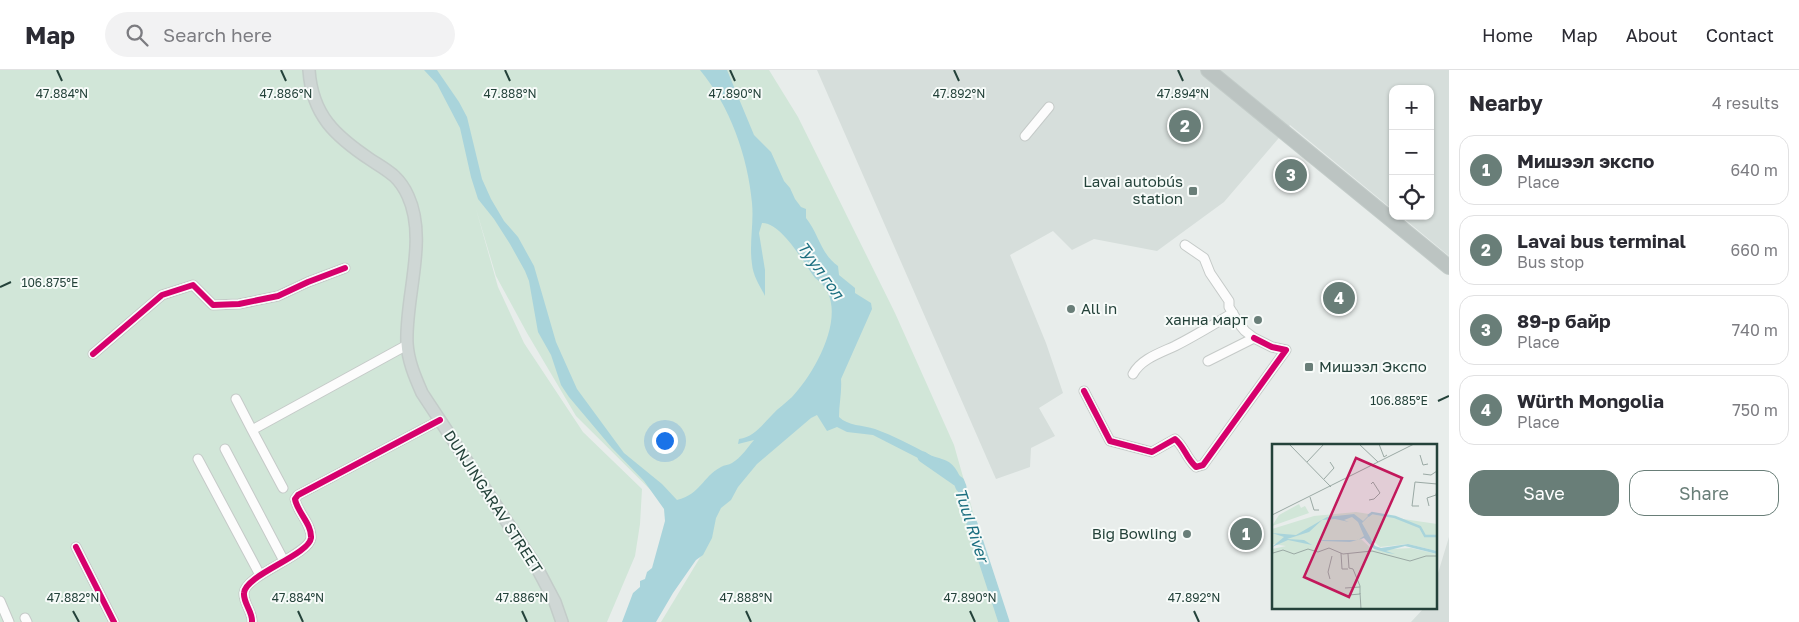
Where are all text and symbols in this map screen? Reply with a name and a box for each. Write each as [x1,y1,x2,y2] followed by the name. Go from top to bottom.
[105,12,455,57] search box
[25,20,75,49] text: Map
[123,21,151,49] icon: search
[163,23,272,46] text: Search here
[1482,24,1533,46] text: Home
[1561,24,1598,46] text: Map
[1626,24,1678,46] text: About
[1706,24,1774,46] text: Contact
[1389,85,1434,220] map controls
[1389,85,1434,130] button: +
[36,86,88,101] text: 47.884°N
[260,86,312,101] text: 47.886°N
[483,86,537,101] text: 47.888°N
[708,86,762,101] text: 47.890°N
[933,86,985,101] text: 47.892°N
[1157,86,1209,101] text: 47.894°N
[1469,90,1543,116] text: Nearby
[1712,93,1779,113] text: 4 results
[1169,107,1201,145] pin: 2
[1389,130,1434,175] button: −
[1517,149,1655,172] text: Мишээл экспо
[1275,156,1307,194] pin: 3
[1482,160,1490,180] text: 1
[1730,160,1778,180] text: 640 m
[1083,172,1183,207] place label: Lavai autobús station
[1517,172,1560,192] text: Place
[1389,175,1434,220] button: locate
[1187,185,1199,197] marker: Lavai autobús station
[1517,229,1686,252] text: Lavai bus terminal
[793,237,849,304] water label: Туул гол
[1481,240,1491,260] text: 2
[1731,240,1778,260] text: 660 m
[1517,252,1584,272] text: Bus stop
[22,275,78,290] text: 106.875°E
[1323,279,1355,317] pin: 4
[1081,299,1117,317] place label: All in
[1065,303,1077,315] marker: All in
[1517,309,1611,332] text: 89-р байр
[1165,310,1249,328] place label: ханна март
[1252,314,1264,326] marker: ханна март
[1481,320,1491,340] text: 3
[1732,320,1778,340] text: 740 m
[1517,332,1560,352] text: Place
[1319,357,1427,375] place label: Мишээл Экспо
[1303,361,1315,373] marker: Мишээл Экспо
[1517,389,1664,412] text: Würth Mongolia
[1370,393,1428,408] text: 106.885°E
[1481,400,1491,420] text: 4
[1732,400,1778,420] text: 750 m
[1517,412,1560,432] text: Place
[441,427,547,576] street label: DUNJINGARAV STREET
[652,428,678,454] your location
[1272,444,1436,610] inset map
[1469,470,1619,516] button: Save
[1629,470,1779,516] button: Share
[951,486,994,567] water label: Tuul River
[1230,515,1262,553] pin: 1
[1092,524,1177,542] place label: Big Bowling
[1181,528,1193,540] marker: Big Bowling
[47,590,99,605] text: 47.882°N
[272,590,324,605] text: 47.884°N
[496,590,548,605] text: 47.886°N
[719,590,773,605] text: 47.888°N
[943,590,997,605] text: 47.890°N
[1168,590,1220,605] text: 47.892°N

